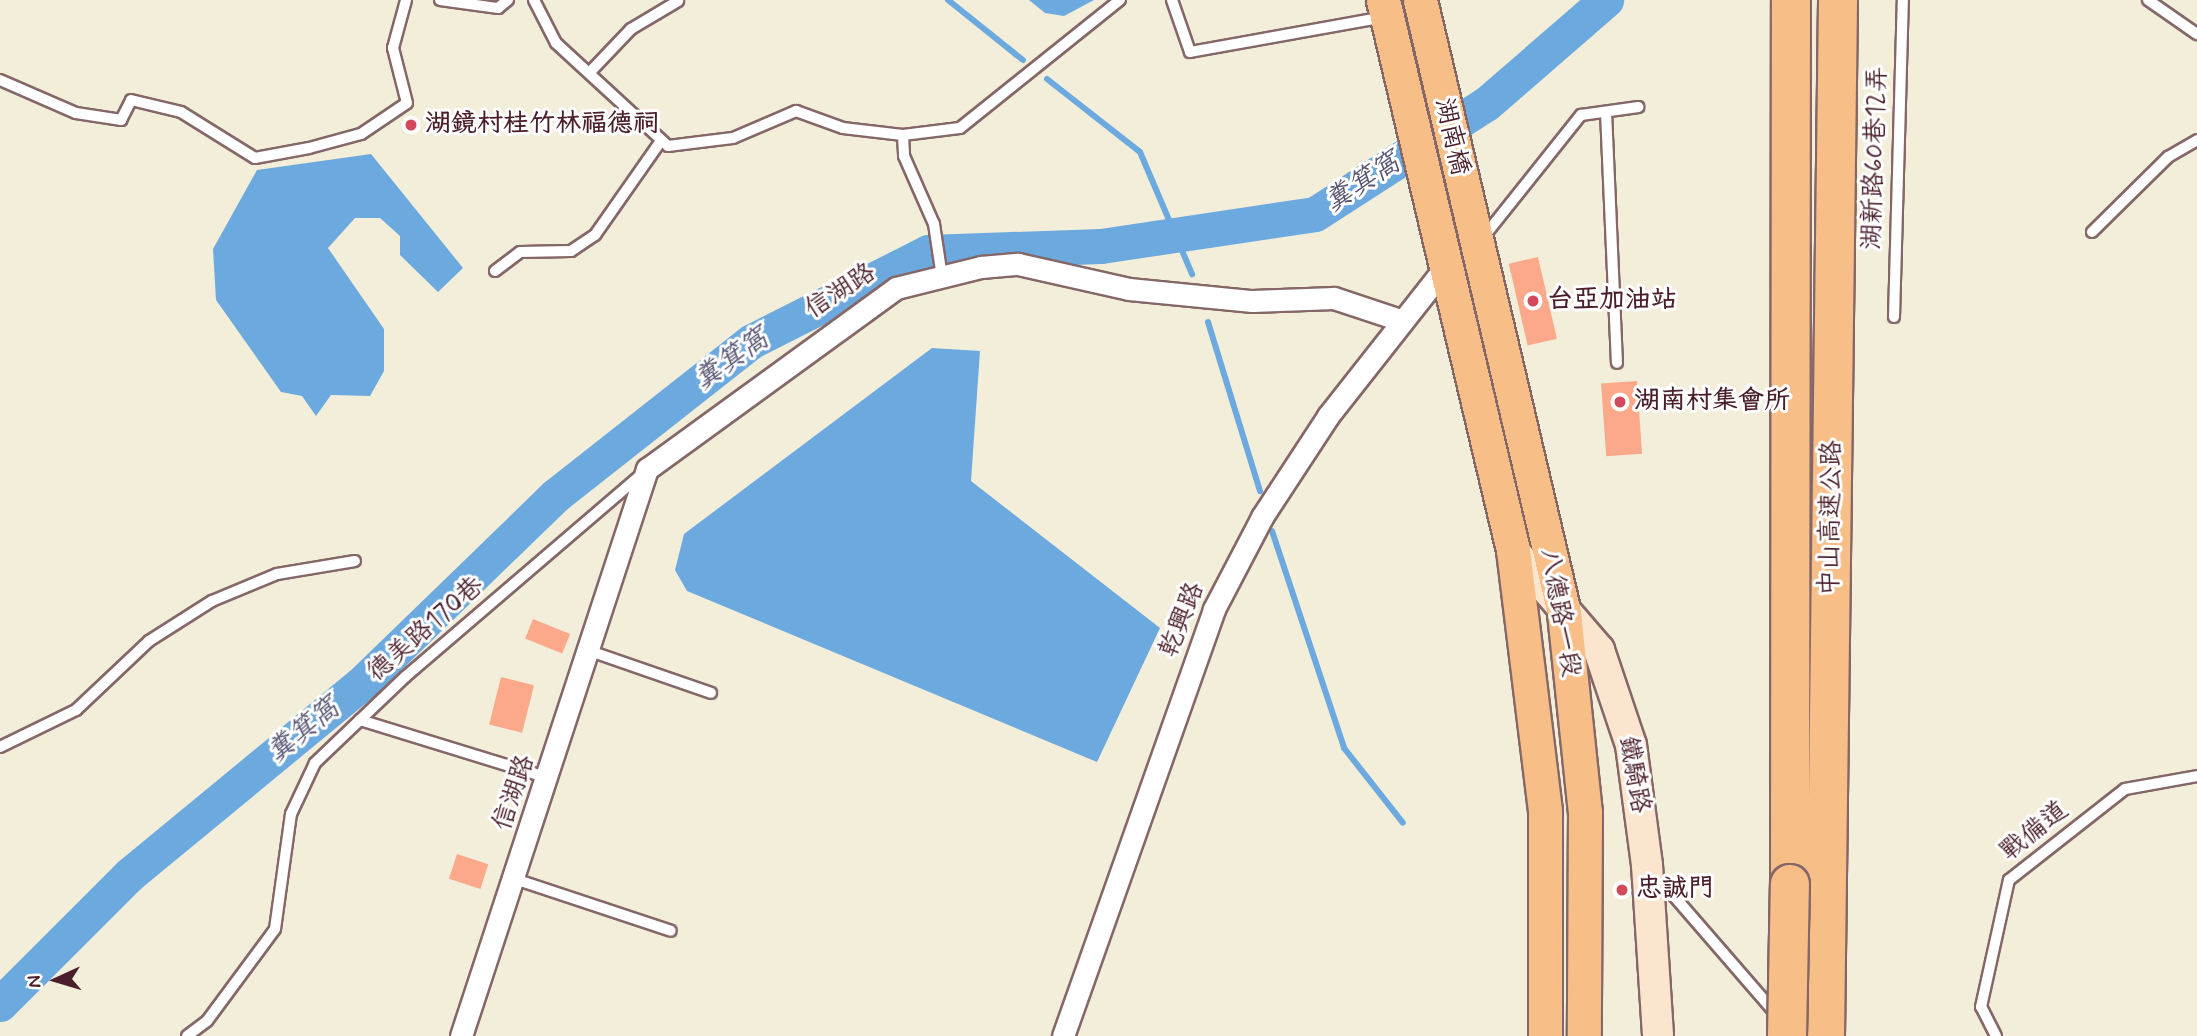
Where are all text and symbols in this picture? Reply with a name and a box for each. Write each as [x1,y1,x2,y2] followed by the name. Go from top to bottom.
[1857,66,1895,250] street label: 湖新路60巷12弄
[1427,95,1475,179] street label: 湖南橋
[425,109,659,141] place label: 湖鏡村桂竹林福德祠
[403,117,419,133] marker: 湖鏡村桂竹林福德祠
[1319,146,1407,220] water label: 糞箕窩
[800,258,882,326] street label: 信湖路
[1547,285,1677,317] place label: 台亞加油站
[1525,293,1541,309] marker: 台亞加油站
[688,322,776,398] water label: 糞箕窩
[1634,386,1790,418] place label: 湖南村集會所
[1612,394,1628,410] marker: 湖南村集會所
[1815,440,1849,596] street label: 中山高速公路
[1532,546,1586,680] street label: 八德路一段
[361,571,491,689] street label: 德美路170巷
[1154,578,1212,662] street label: 乾興路
[261,692,347,770] water label: 糞箕窩
[1611,734,1655,816] street label: 鐵騎路
[488,751,542,835] street label: 信湖路
[1995,795,2075,869] street label: 戰備道
[1636,874,1714,906] place label: 忠誠門
[1614,882,1630,898] marker: 忠誠門
[21,945,91,1015] north arrow
[22,974,47,989] text: N

